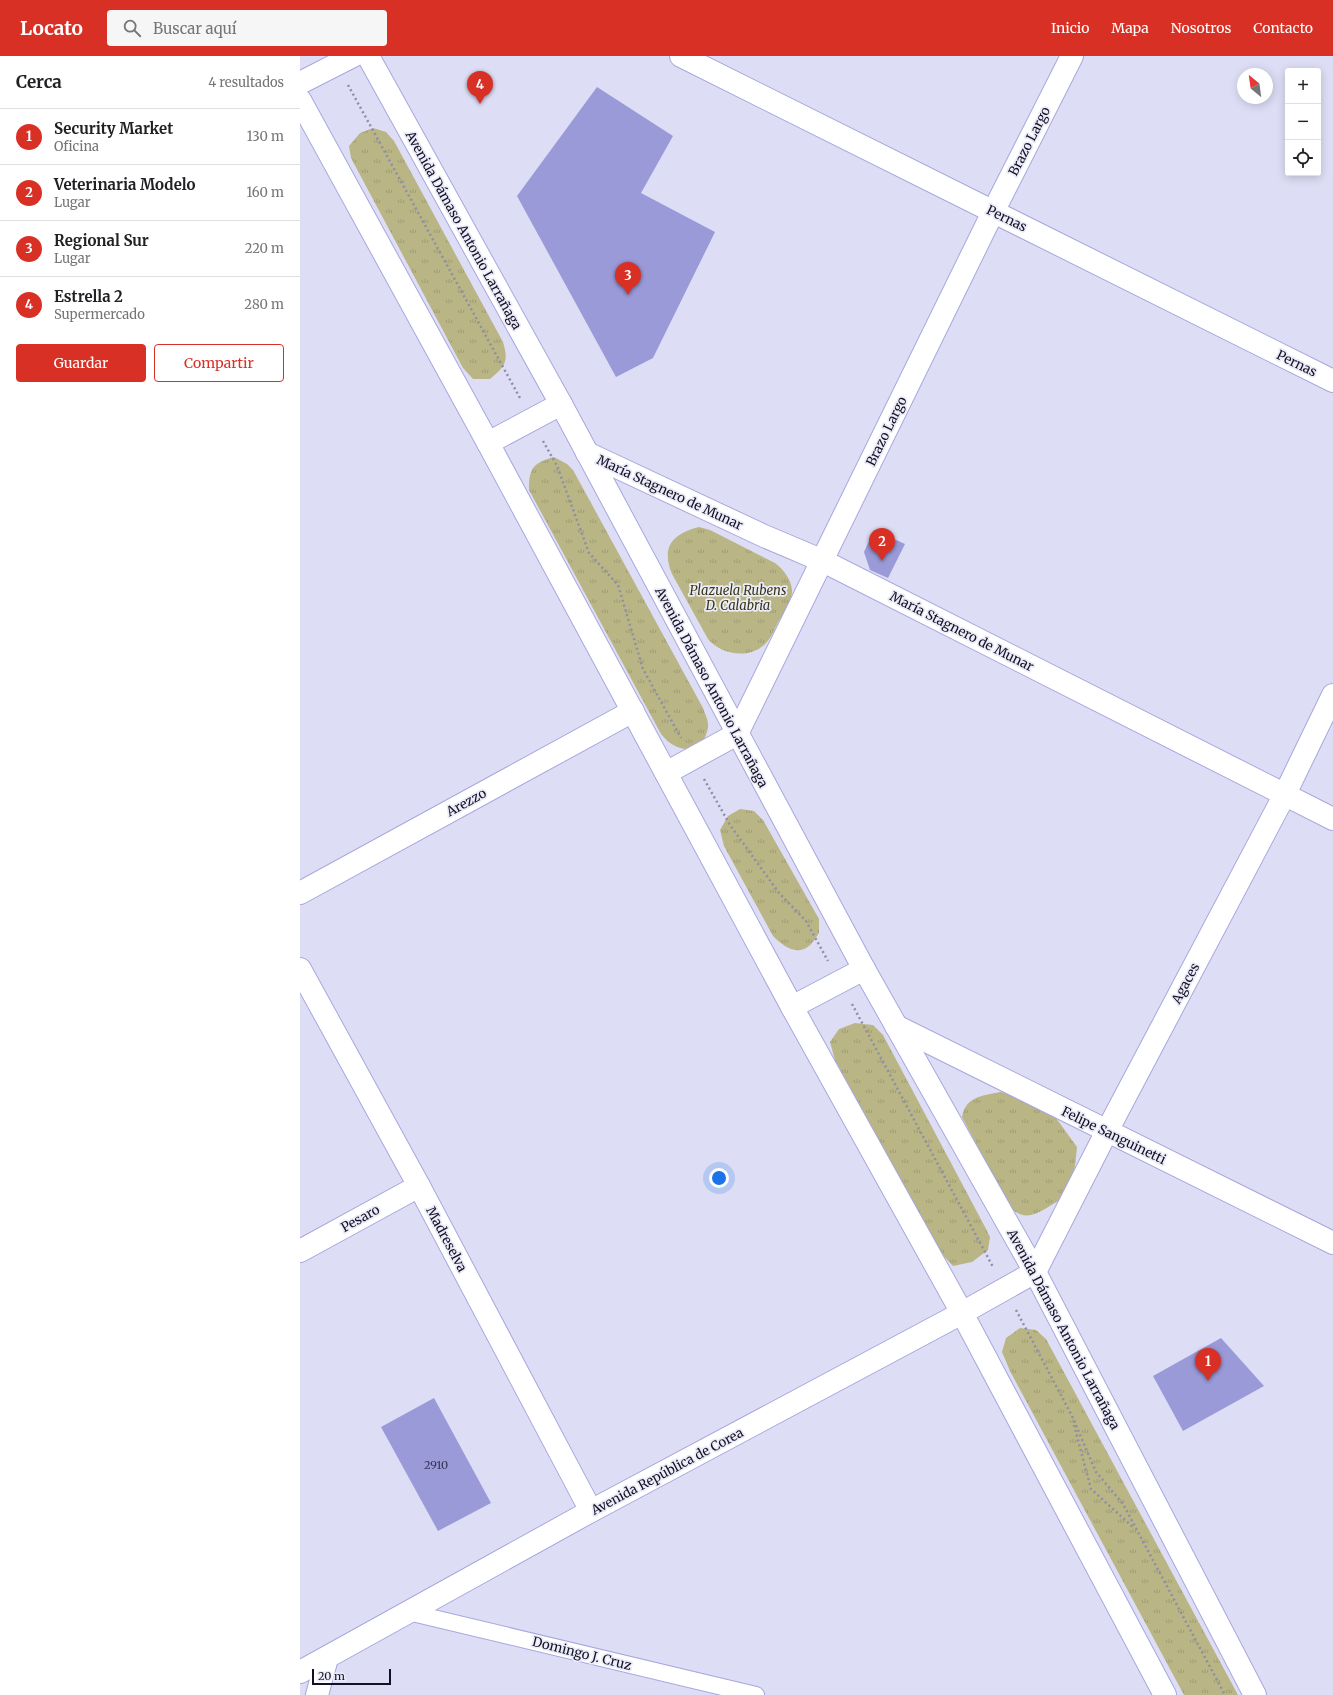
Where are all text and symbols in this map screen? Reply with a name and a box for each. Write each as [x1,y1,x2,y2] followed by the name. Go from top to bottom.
[107,10,387,46] search box
[20,16,83,40] text: Locato
[121,17,143,39] icon: search
[153,19,237,38] text: Buscar aquí
[1051,19,1089,37] text: Inicio
[1111,19,1149,37] text: Mapa
[1171,19,1231,37] text: Nosotros
[1253,19,1313,37] text: Contacto
[1237,68,1273,104] north arrow
[1285,68,1321,176] map controls
[1285,68,1321,104] button: +
[16,71,62,93] text: Cerca
[467,71,493,104] pin: 4
[208,74,284,91] text: 4 resultados
[1005,103,1054,179] street label: Brazo Largo
[1285,104,1321,140] button: −
[54,119,173,138] text: Security Market
[401,127,525,333] street label: Avenida Dámaso Antonio Larrañaga
[26,128,32,145] text: 1
[247,128,284,145] text: 130 m
[54,138,99,155] text: Oficina
[1285,140,1321,176] button: locate
[54,175,196,194] text: Veterinaria Modelo
[25,184,33,201] text: 2
[246,184,284,201] text: 160 m
[54,194,91,211] text: Lugar
[984,201,1030,235] street label: Pernas
[54,231,149,250] text: Regional Sur
[25,240,33,257] text: 3
[245,240,284,257] text: 220 m
[54,250,91,267] text: Lugar
[615,262,641,295] pin: 3
[54,287,123,306] text: Estrella 2
[25,296,33,313] text: 4
[244,296,284,313] text: 280 m
[54,306,145,323] text: Supermercado
[16,344,146,382] button: Guardar
[154,344,284,382] button: Compartir
[1274,346,1320,380] street label: Pernas
[862,393,911,469] street label: Brazo Largo
[594,451,746,534] street label: María Stagnero de Munar
[869,528,895,561] pin: 2
[690,582,787,614] park label: Plazuela Rubens D. Calabria
[651,583,772,790] street label: Avenida Dámaso Antonio Larrañaga
[887,588,1037,675] street label: María Stagnero de Munar
[442,784,490,821] street label: Arezzo
[1167,960,1203,1007] street label: Agaces
[1059,1103,1169,1168] street label: Felipe Sanguinetti
[709,1168,729,1188] your location
[338,1201,383,1236] street label: Pesaro
[422,1204,471,1275] street label: Madreselva
[1003,1225,1124,1432] street label: Avenida Dámaso Antonio Larrañaga
[1195,1348,1221,1381] pin: 1
[587,1424,746,1519] street label: Avenida República de Corea
[424,1458,448,1472] house number: 2910
[531,1633,633,1674] street label: Domingo J. Cruz
[312,1667,391,1686] scale bar
[318,1669,345,1683] text: 20 m

